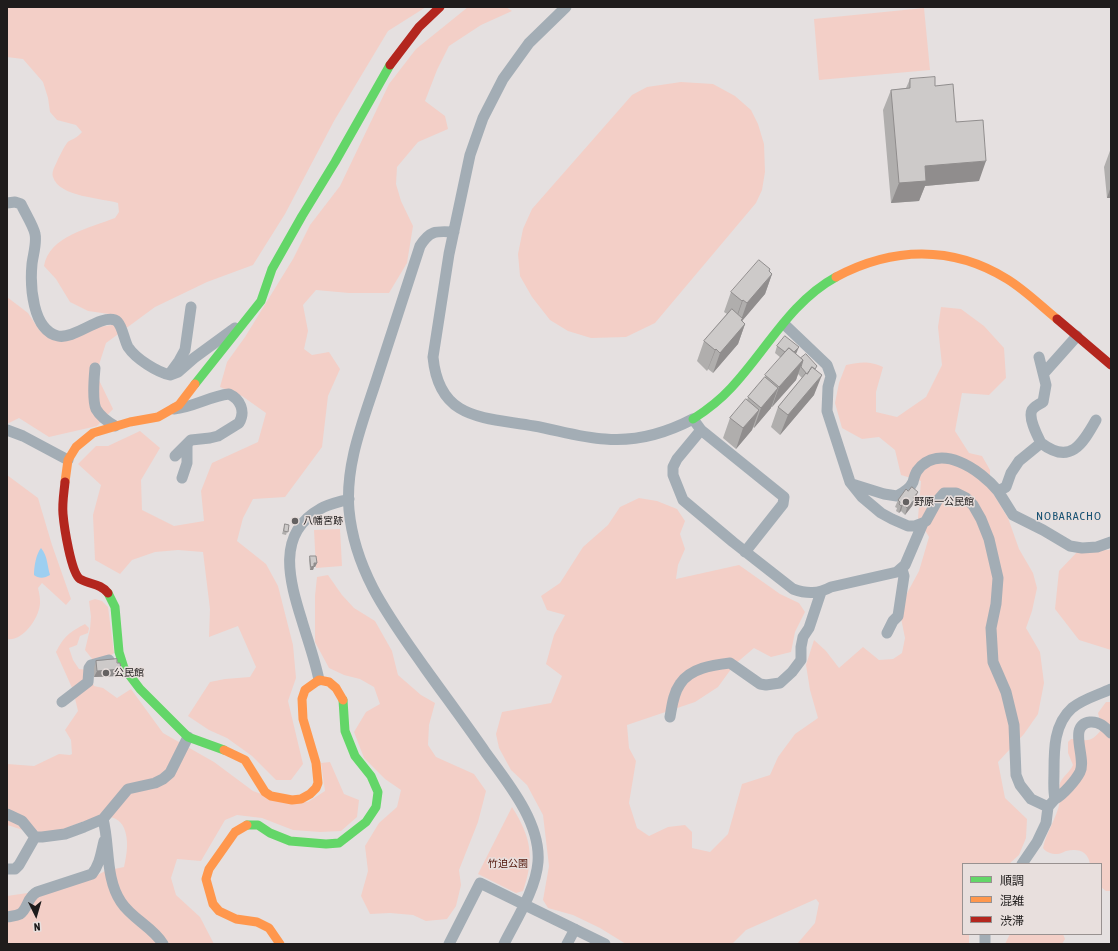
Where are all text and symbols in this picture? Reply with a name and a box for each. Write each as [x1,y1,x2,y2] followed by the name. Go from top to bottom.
[914,496,974,508] place label: 野原一公民館
[901,497,911,507] marker: 野原一公民館
[1036,509,1102,523] district label: NOBARACHO
[303,515,343,527] place label: 八幡宮跡
[290,516,300,526] marker: 八幡宮跡
[114,667,144,679] place label: 公民館
[101,668,111,678] marker: 公民館
[488,858,528,870] park label: 竹迫公園
[962,863,1102,935] legend
[1000,874,1024,888] text: 順調
[1000,894,1024,908] text: 混雑
[16,895,56,935] north arrow
[1000,914,1024,928] text: 渋滞
[33,921,41,933] text: N

